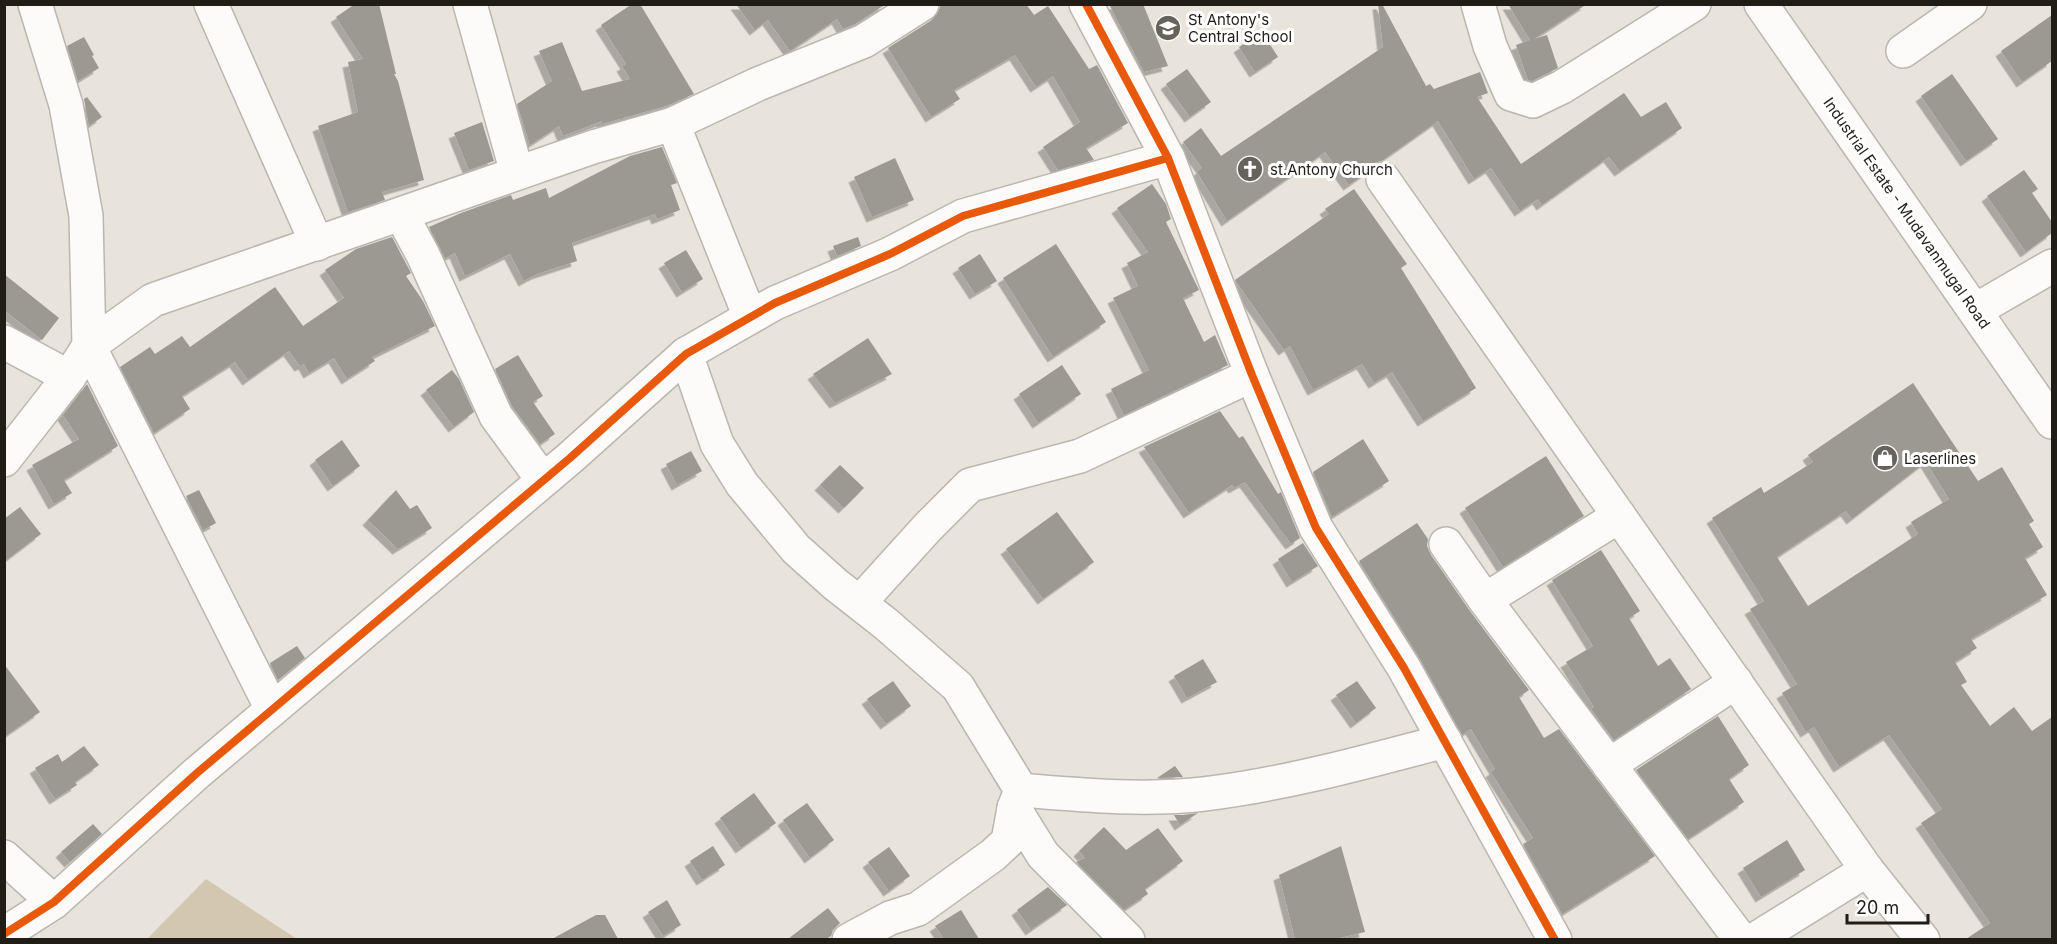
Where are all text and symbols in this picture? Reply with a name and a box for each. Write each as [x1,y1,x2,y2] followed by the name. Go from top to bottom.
[1188,10,1292,46] place label: St Antony's Central School
[1153,13,1183,43] school or university icon: St Antony's Central School
[1820,94,1994,332] street label: Industrial Estate - Mudavanmugal Road
[1235,154,1265,184] church icon: st.Antony Church
[1270,160,1393,179] place label: st.Antony Church
[1870,443,1900,473] shop icon: Laserlines
[1904,449,1976,468] place label: Laserlines
[1847,887,1928,925] scale bar
[1856,897,1899,918] text: 20 m

